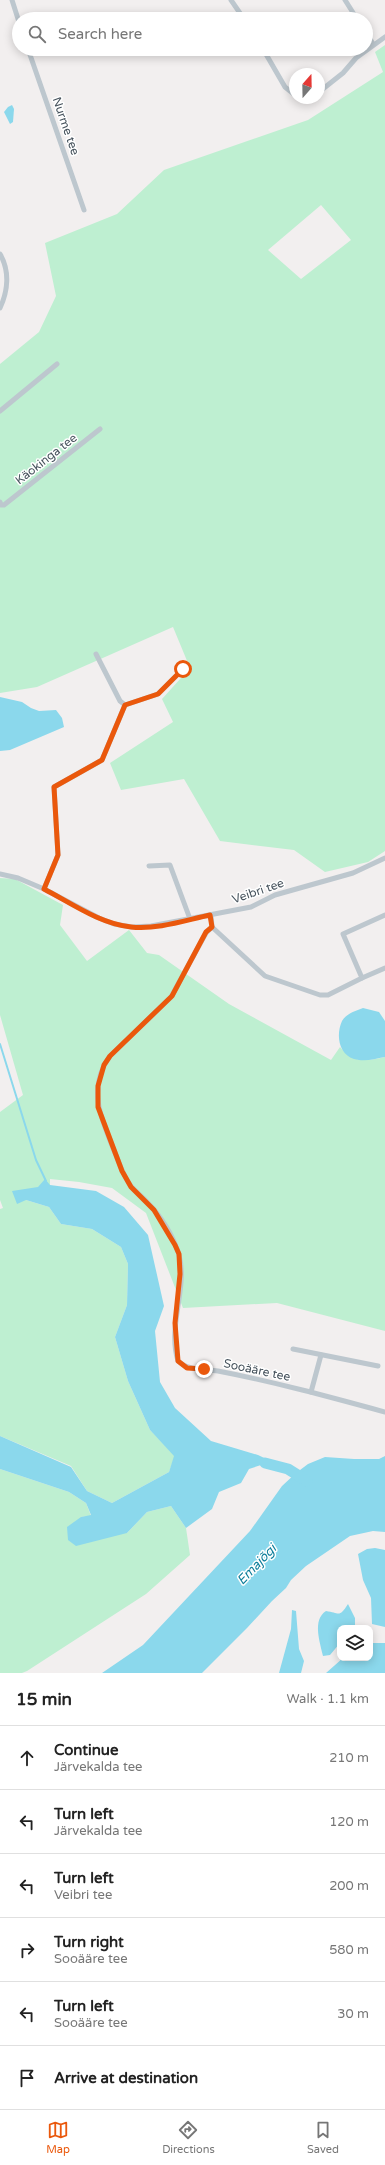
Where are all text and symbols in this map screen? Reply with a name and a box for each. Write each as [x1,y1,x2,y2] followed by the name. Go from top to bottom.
[12,12,373,56] search box
[26,23,48,45] icon: search
[58,25,142,43] text: Search here
[289,68,325,104] north arrow
[50,95,83,157] street label: Nurme tee
[12,430,80,487] street label: Käokinga tee
[174,660,192,678] route start
[230,876,286,906] street label: Veibri tee
[222,1356,292,1384] street label: Sooääre tee
[195,1360,213,1378] route end
[234,1540,281,1588] water label: Emajõgi
[337,1625,373,1661] map controls
[337,1625,373,1661] button: layers
[16,1689,72,1710] text: 15 min
[287,1691,369,1707] text: Walk · 1.1 km
[54,1741,118,1759] text: Continue
[16,1747,38,1769] icon: ahead
[329,1750,369,1766] text: 210 m
[54,1759,142,1775] text: Järvekalda tee
[54,1805,114,1823] text: Turn left
[16,1811,38,1833] icon: left
[329,1814,369,1830] text: 120 m
[54,1823,142,1839] text: Järvekalda tee
[54,1869,114,1887] text: Turn left
[16,1875,38,1897] icon: left
[329,1878,369,1894] text: 200 m
[54,1887,112,1903] text: Veibri tee
[54,1933,124,1951] text: Turn right
[16,1939,38,1961] icon: right
[329,1942,369,1958] text: 580 m
[54,1951,128,1967] text: Sooääre tee
[54,1997,114,2015] text: Turn left
[16,2003,38,2025] icon: left
[337,2006,369,2022] text: 30 m
[54,2015,128,2031] text: Sooääre tee
[16,2067,38,2089] icon: arrive
[54,2069,198,2087] text: Arrive at destination
[46,2119,70,2156] tab: Map
[162,2119,215,2156] tab: Directions
[307,2119,339,2156] tab: Saved

